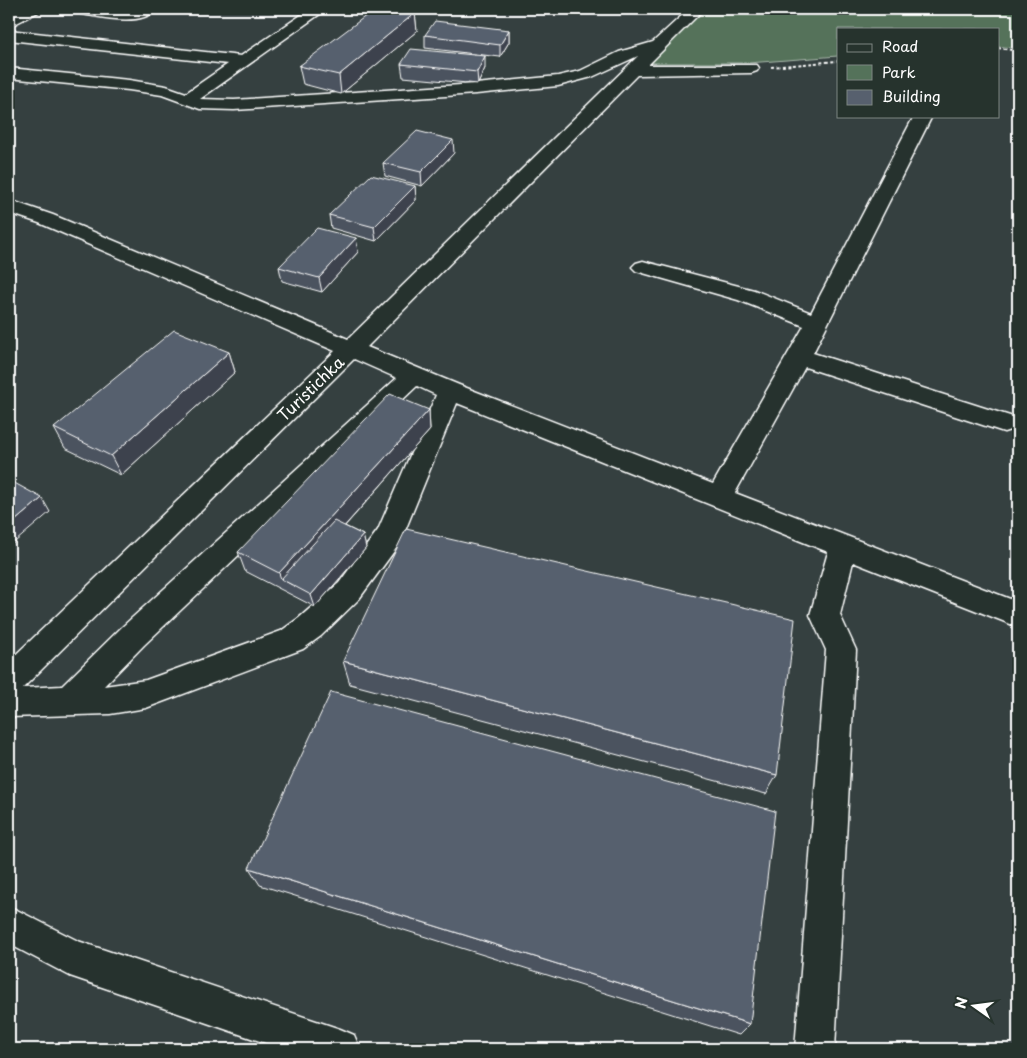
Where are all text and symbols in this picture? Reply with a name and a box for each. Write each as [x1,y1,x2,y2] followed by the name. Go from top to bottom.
[837,28,1000,118] legend
[882,34,918,57] text: Road
[882,60,916,83] text: Park
[882,84,941,107] text: Building
[271,350,349,426] street label: Turistichka
[950,980,1000,1030] north arrow
[949,995,972,1011] text: N

